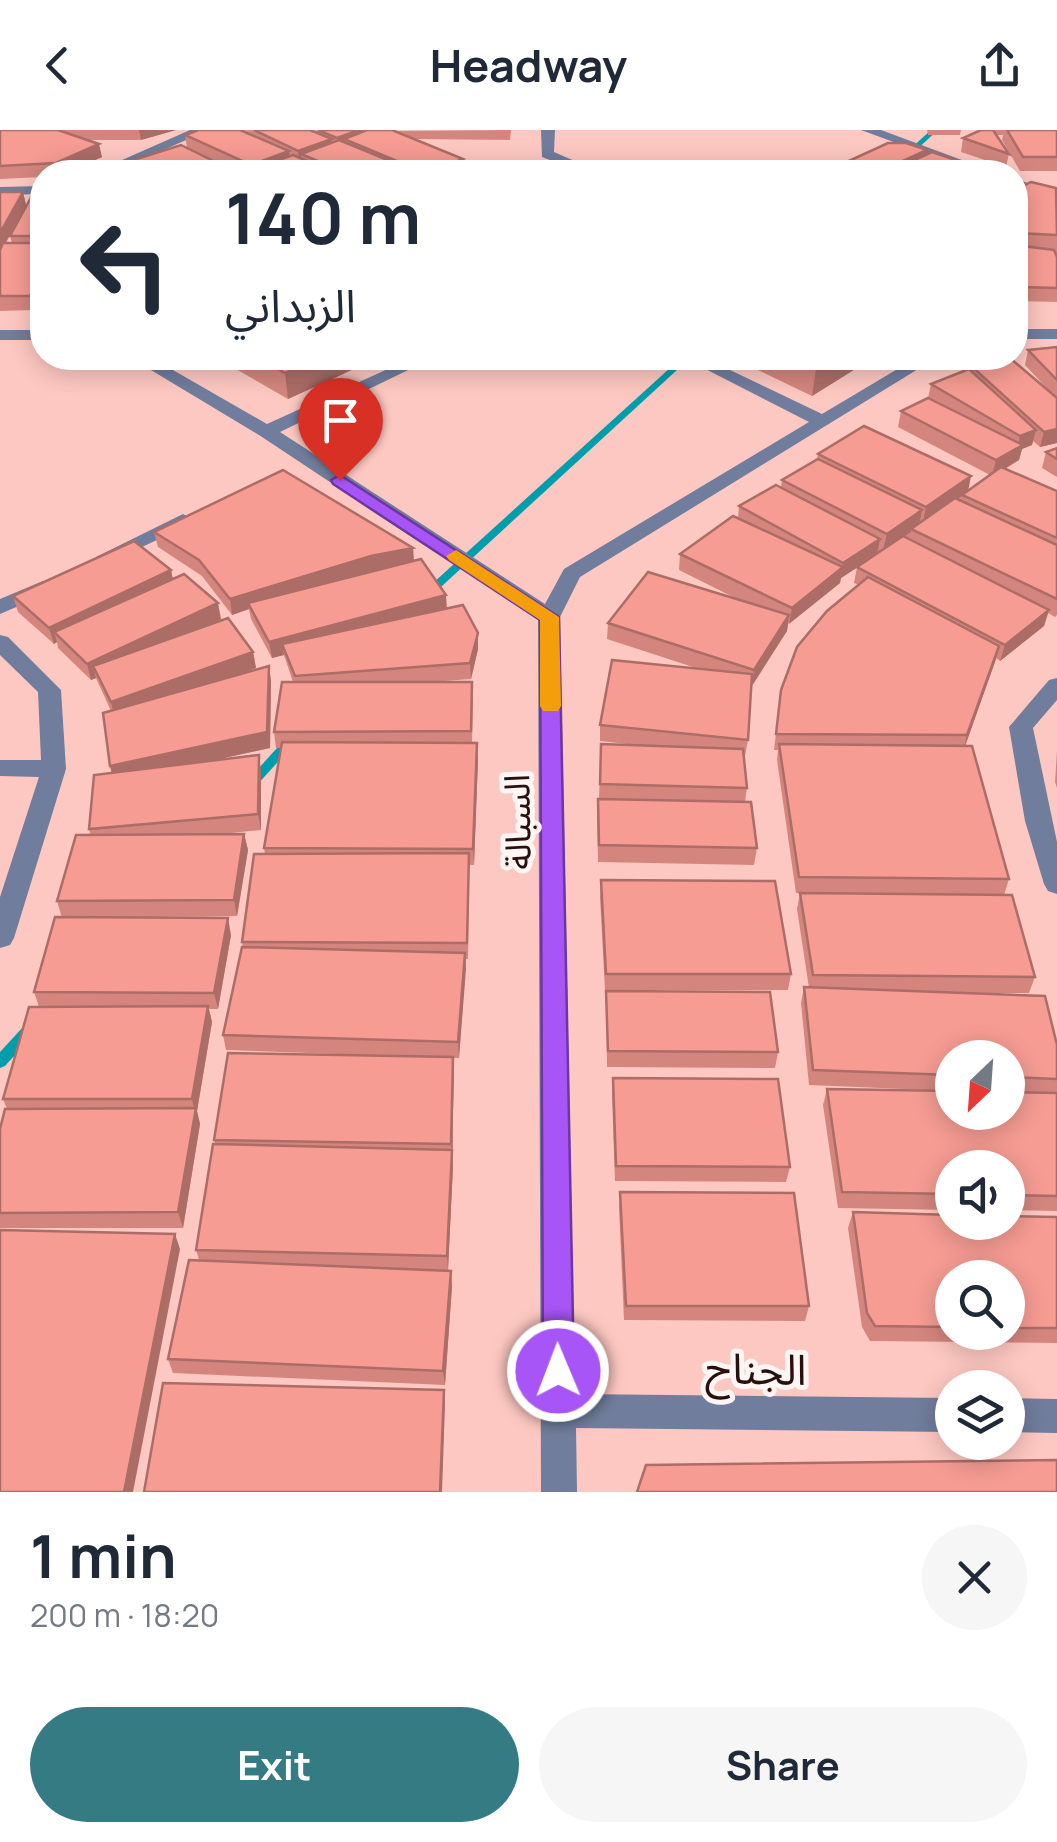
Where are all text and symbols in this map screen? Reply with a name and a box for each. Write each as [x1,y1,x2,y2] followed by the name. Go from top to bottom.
[430,34,627,96] text: Headway
[30,38,85,93] icon: back
[972,38,1027,93] icon: share
[225,169,421,265] text: 140 m
[60,200,190,330] icon: left
[225,274,356,336] text: الزبداني
[298,378,383,481] pin
[313,393,368,448] icon: arrive
[492,774,542,870] street label: السبالة
[935,1040,1025,1130] north arrow
[935,1040,1025,1460] map controls
[935,1150,1025,1240] button: sound
[935,1260,1025,1350] button: search
[506,1319,610,1423] position arrow
[705,1338,807,1402] street label: الجناح
[935,1370,1025,1460] button: layers
[30,1514,177,1596] text: 1 min
[922,1525,1027,1630] button: close
[30,1593,219,1637] text: 200 m · 18:20
[30,1707,519,1822] button: Exit
[539,1707,1027,1822] button: Share

